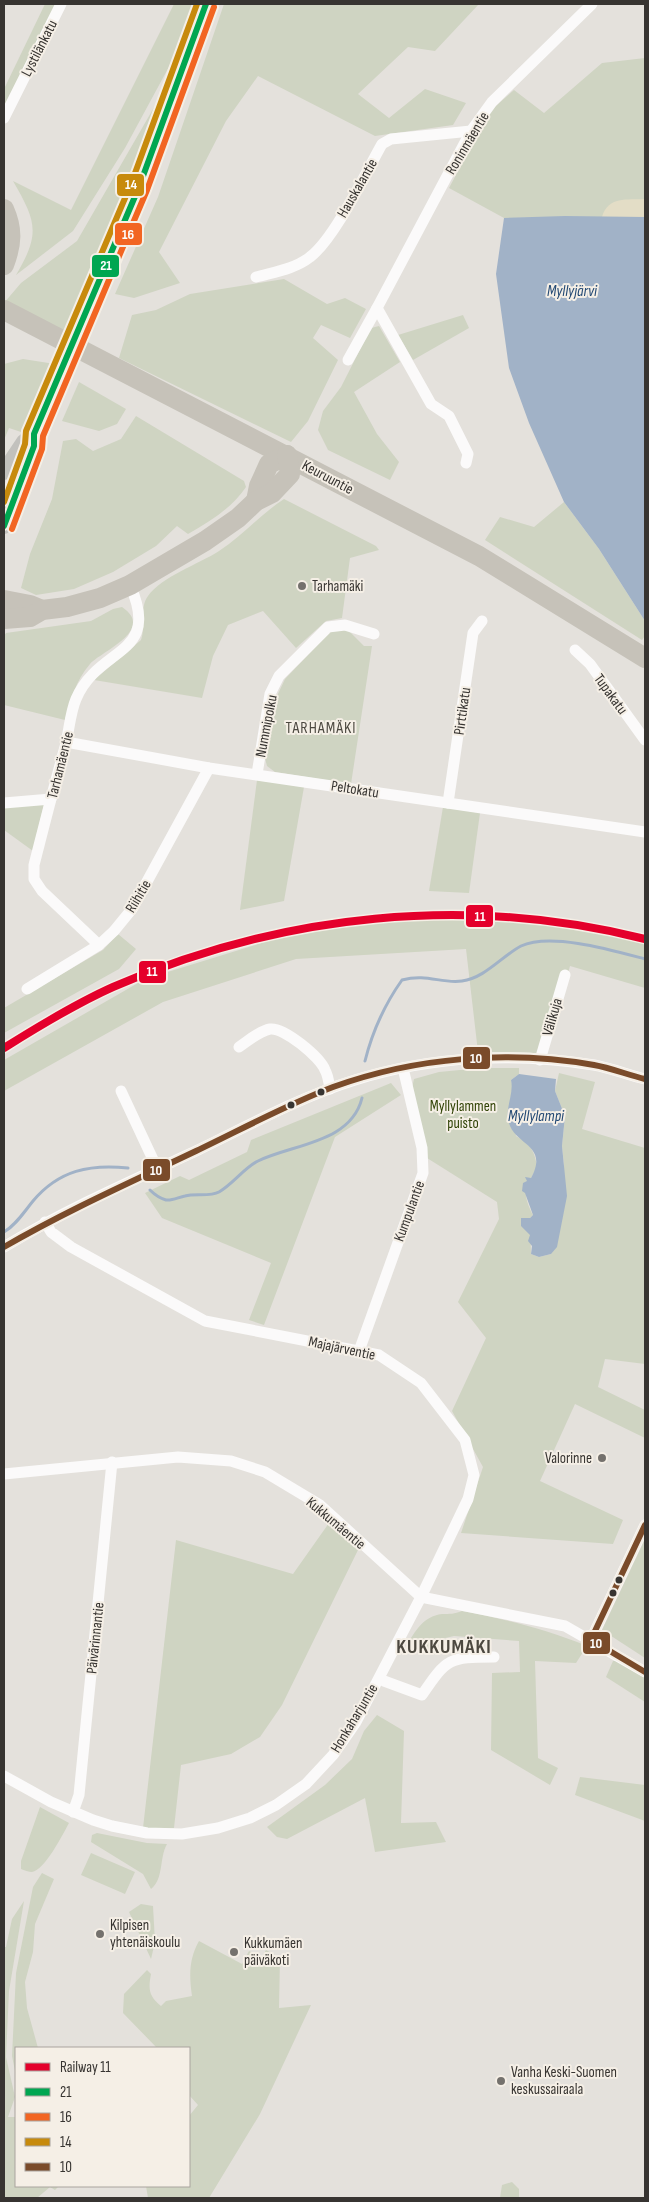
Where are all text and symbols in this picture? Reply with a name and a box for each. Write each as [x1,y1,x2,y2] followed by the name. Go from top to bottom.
[17,17,62,80] street label: Lystilänkatu
[441,108,494,178] street label: Roninmäentie
[333,155,382,221] street label: Hauskalantie
[116,173,145,197] line badge: 14
[125,176,138,193] text: 14
[114,222,143,246] line badge: 16
[122,226,134,243] text: 16
[91,254,120,278] line badge: 21
[100,257,112,274] text: 21
[547,282,598,301] water label: Myllyjärvi
[299,456,357,499] street label: Keuruuntie
[312,577,364,596] place label: Tarhamäki
[296,580,308,592] marker: Tarhamäki
[590,670,632,718] street label: Tupakatu
[450,686,475,736] street label: Pirttikatu
[251,693,282,759] street label: Nummipolku
[286,719,356,738] district label: TARHAMÄKI
[43,729,78,801] street label: Tarhamäentie
[330,776,380,803] street label: Peltokatu
[121,876,156,916] street label: Riihitie
[465,904,494,928] line badge: 11
[475,908,486,925] text: 11
[138,960,167,984] line badge: 11
[147,963,158,980] text: 11
[538,996,567,1038] street label: Välikuja
[462,1046,491,1070] line badge: 10
[470,1050,482,1067] text: 10
[316,1087,326,1097] unlabelled marker
[430,1097,496,1133] park label: Myllylammen puisto
[286,1100,296,1110] unlabelled marker
[508,1107,565,1126] water label: Myllylampi
[142,1158,171,1182] line badge: 10
[150,1162,162,1179] text: 10
[390,1178,429,1244] street label: Kumpulantie
[307,1332,377,1365] street label: Majajärventie
[545,1449,592,1468] place label: Valorinne
[596,1452,608,1464] marker: Valorinne
[302,1493,369,1554] street label: Kukkumäentie
[614,1575,624,1585] unlabelled marker
[608,1588,618,1598] unlabelled marker
[82,1601,109,1675] street label: Päivärinnantie
[582,1631,611,1655] line badge: 10
[396,1635,492,1659] district label: KUKKUMÄKI
[590,1635,602,1652] text: 10
[326,1680,382,1756] street label: Honkaharjuntie
[110,1916,180,1952] place label: Kilpisen yhtenäiskoulu
[94,1928,106,1940] marker: Kilpisen yhtenäiskoulu
[244,1934,302,1970] place label: Kukkumäen päiväkoti
[228,1946,240,1958] marker: Kukkumäen päiväkoti
[15,2047,190,2187] legend
[60,2058,111,2077] text: Railway 11
[511,2063,617,2099] place label: Vanha Keski-Suomen keskussairaala
[495,2075,507,2087] marker: Vanha Keski-Suomen keskussairaala
[60,2083,72,2102] text: 21
[60,2108,72,2127] text: 16
[60,2133,72,2152] text: 14
[60,2158,72,2177] text: 10

